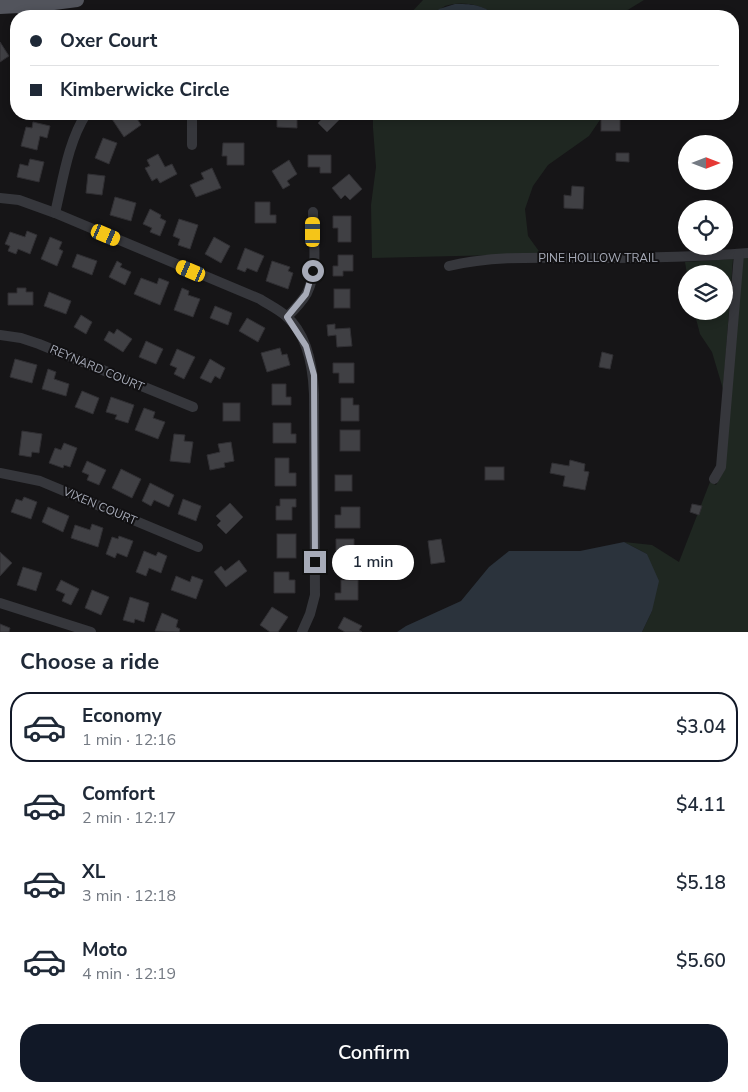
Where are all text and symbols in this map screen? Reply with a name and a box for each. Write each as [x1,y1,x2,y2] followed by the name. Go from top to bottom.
[60,28,157,54] text: Oxer Court
[60,77,230,103] text: Kimberwicke Circle
[678,135,732,190] north arrow
[678,135,733,320] map controls
[678,200,733,255] button: locate
[305,217,320,247] car
[89,222,122,248] car
[538,250,658,266] street label: PINE HOLLOW TRAIL
[174,258,207,284] car
[302,260,324,282] route start
[678,265,733,320] button: layers
[48,341,147,395] street label: REYNARD COURT
[60,483,140,529] street label: VIXEN COURT
[332,544,415,580] callout: 1 min
[304,551,326,573] route end
[353,551,393,573] text: 1 min
[20,647,159,677] text: Choose a ride
[82,703,162,729] text: Economy
[22,705,67,750] icon: car
[676,714,726,740] text: $3.04
[82,729,176,751] text: 1 min · 12:16
[82,781,155,807] text: Comfort
[22,783,67,828] icon: car
[676,792,726,818] text: $4.11
[82,807,176,829] text: 2 min · 12:17
[82,859,105,885] text: XL
[22,861,67,906] icon: car
[676,870,726,896] text: $5.18
[82,885,176,907] text: 3 min · 12:18
[82,937,128,963] text: Moto
[22,939,67,984] icon: car
[676,948,726,974] text: $5.60
[82,963,176,985] text: 4 min · 12:19
[20,1024,728,1082] button: Confirm

